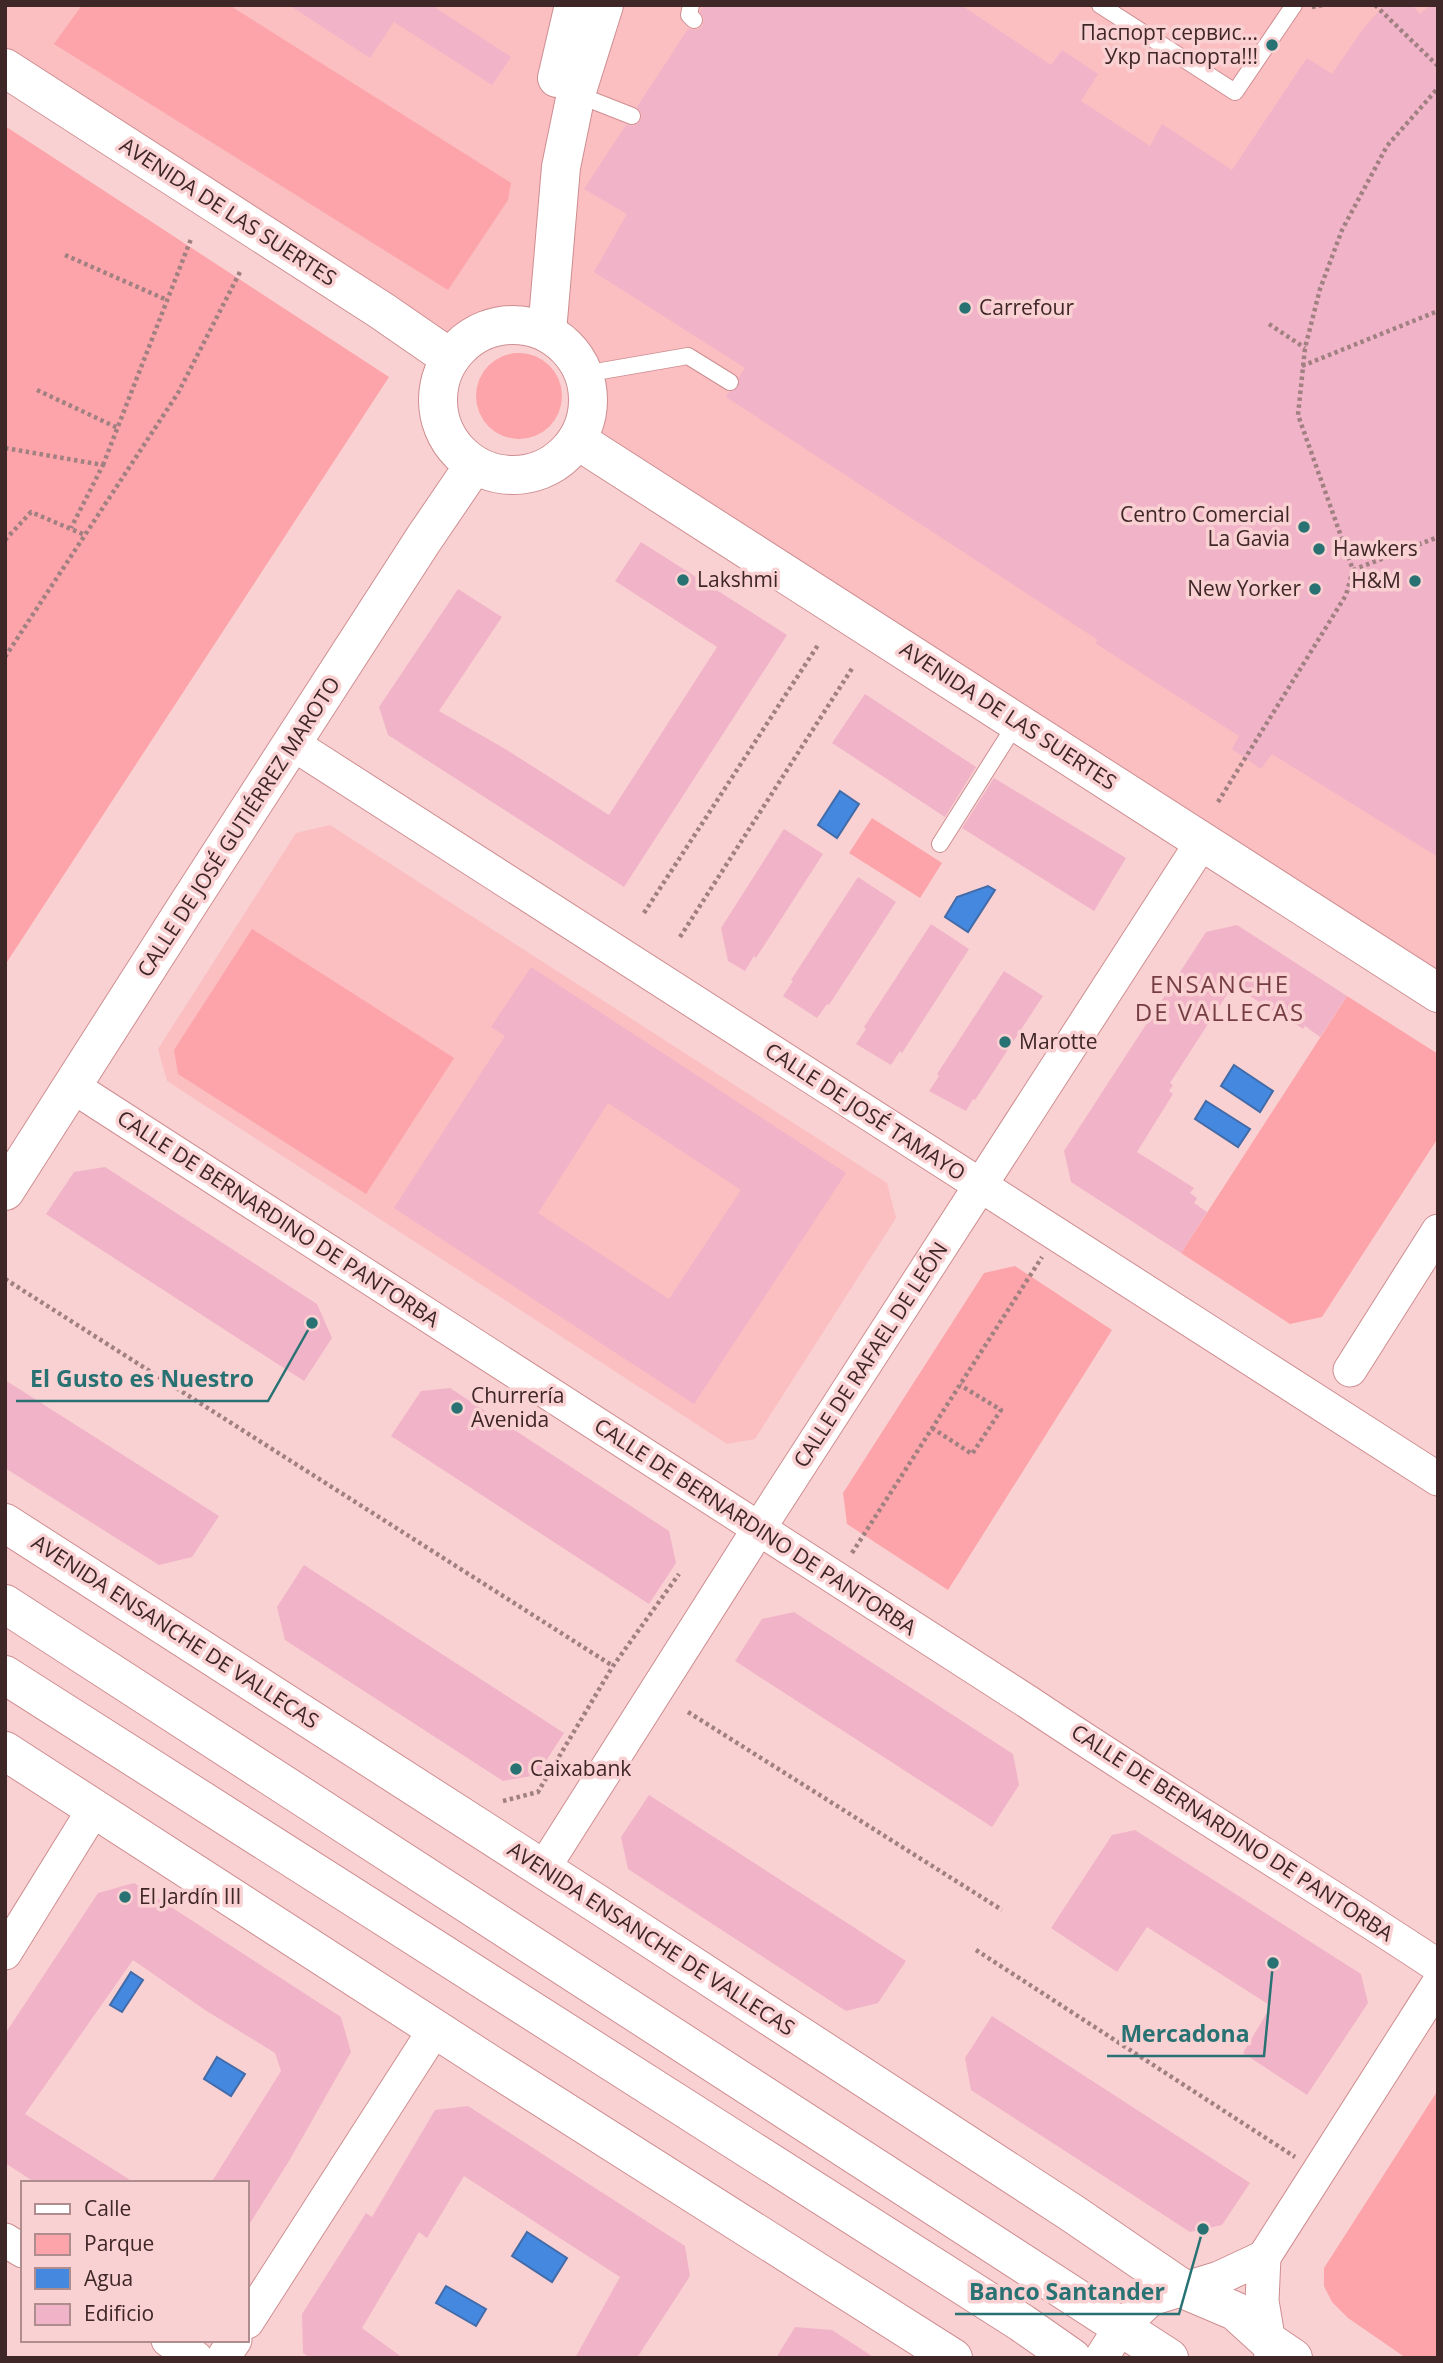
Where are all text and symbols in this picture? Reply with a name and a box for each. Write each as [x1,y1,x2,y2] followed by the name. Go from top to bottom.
[1080,18,1258,70] place label: Паспорт сервис... Укр паспорта!!!
[1264,37,1280,53] marker: Паспорт сервис... Укр паспорта!!!
[115,131,342,292] street label: AVENIDA DE LAS SUERTES
[979,293,1074,321] place label: Carrefour
[957,300,973,316] marker: Carrefour
[1120,500,1290,552] place label: Centro Comercial La Gavia
[1296,519,1312,535] marker: Centro Comercial La Gavia
[1333,534,1418,562] place label: Hawkers
[1311,541,1327,557] marker: Hawkers
[697,565,778,593] place label: Lakshmi
[1351,566,1401,594] place label: H&M
[675,572,691,588] marker: Lakshmi
[1407,573,1423,589] marker: H&M
[1187,574,1301,602] place label: New Yorker
[1307,581,1323,597] marker: New Yorker
[895,635,1122,796] street label: AVENIDA DE LAS SUERTES
[130,671,346,982] street label: CALLE DE JOSÉ GUTIÉRREZ MAROTO
[1135,967,1305,1028] district label: ENSANCHE DE VALLECAS
[1019,1027,1098,1055] place label: Marotte
[997,1034,1013,1050] marker: Marotte
[760,1036,971,1187] street label: CALLE DE JOSÉ TAMAYO
[112,1103,446,1333] street label: CALLE DE BERNARDINO DE PANTORBA
[787,1236,954,1473] street label: CALLE DE RAFAEL DE LEÓN
[16,1357,268,1401] callout: El Gusto es Nuestro
[30,1362,254,1394] text: El Gusto es Nuestro
[471,1381,565,1433] place label: Churrería Avenida
[449,1400,465,1416] marker: Churrería Avenida
[589,1411,923,1641] street label: CALLE DE BERNARDINO DE PANTORBA
[27,1528,324,1735] street label: AVENIDA ENSANCHE DE VALLECAS
[1066,1717,1400,1947] street label: CALLE DE BERNARDINO DE PANTORBA
[530,1754,631,1782] place label: Caixabank
[508,1761,524,1777] marker: Caixabank
[503,1835,800,2042] street label: AVENIDA ENSANCHE DE VALLECAS
[139,1882,241,1910] place label: El Jardín III
[117,1889,133,1905] marker: El Jardín III
[1107,2012,1264,2056] callout: Mercadona
[1120,2017,1250,2049] text: Mercadona
[21,2181,248,2342] legend
[84,2194,131,2222] text: Calle
[84,2229,154,2257] text: Parque
[84,2264,133,2292] text: Agua
[955,2270,1179,2314] callout: Banco Santander
[969,2275,1165,2307] text: Banco Santander
[84,2299,154,2327] text: Edificio

